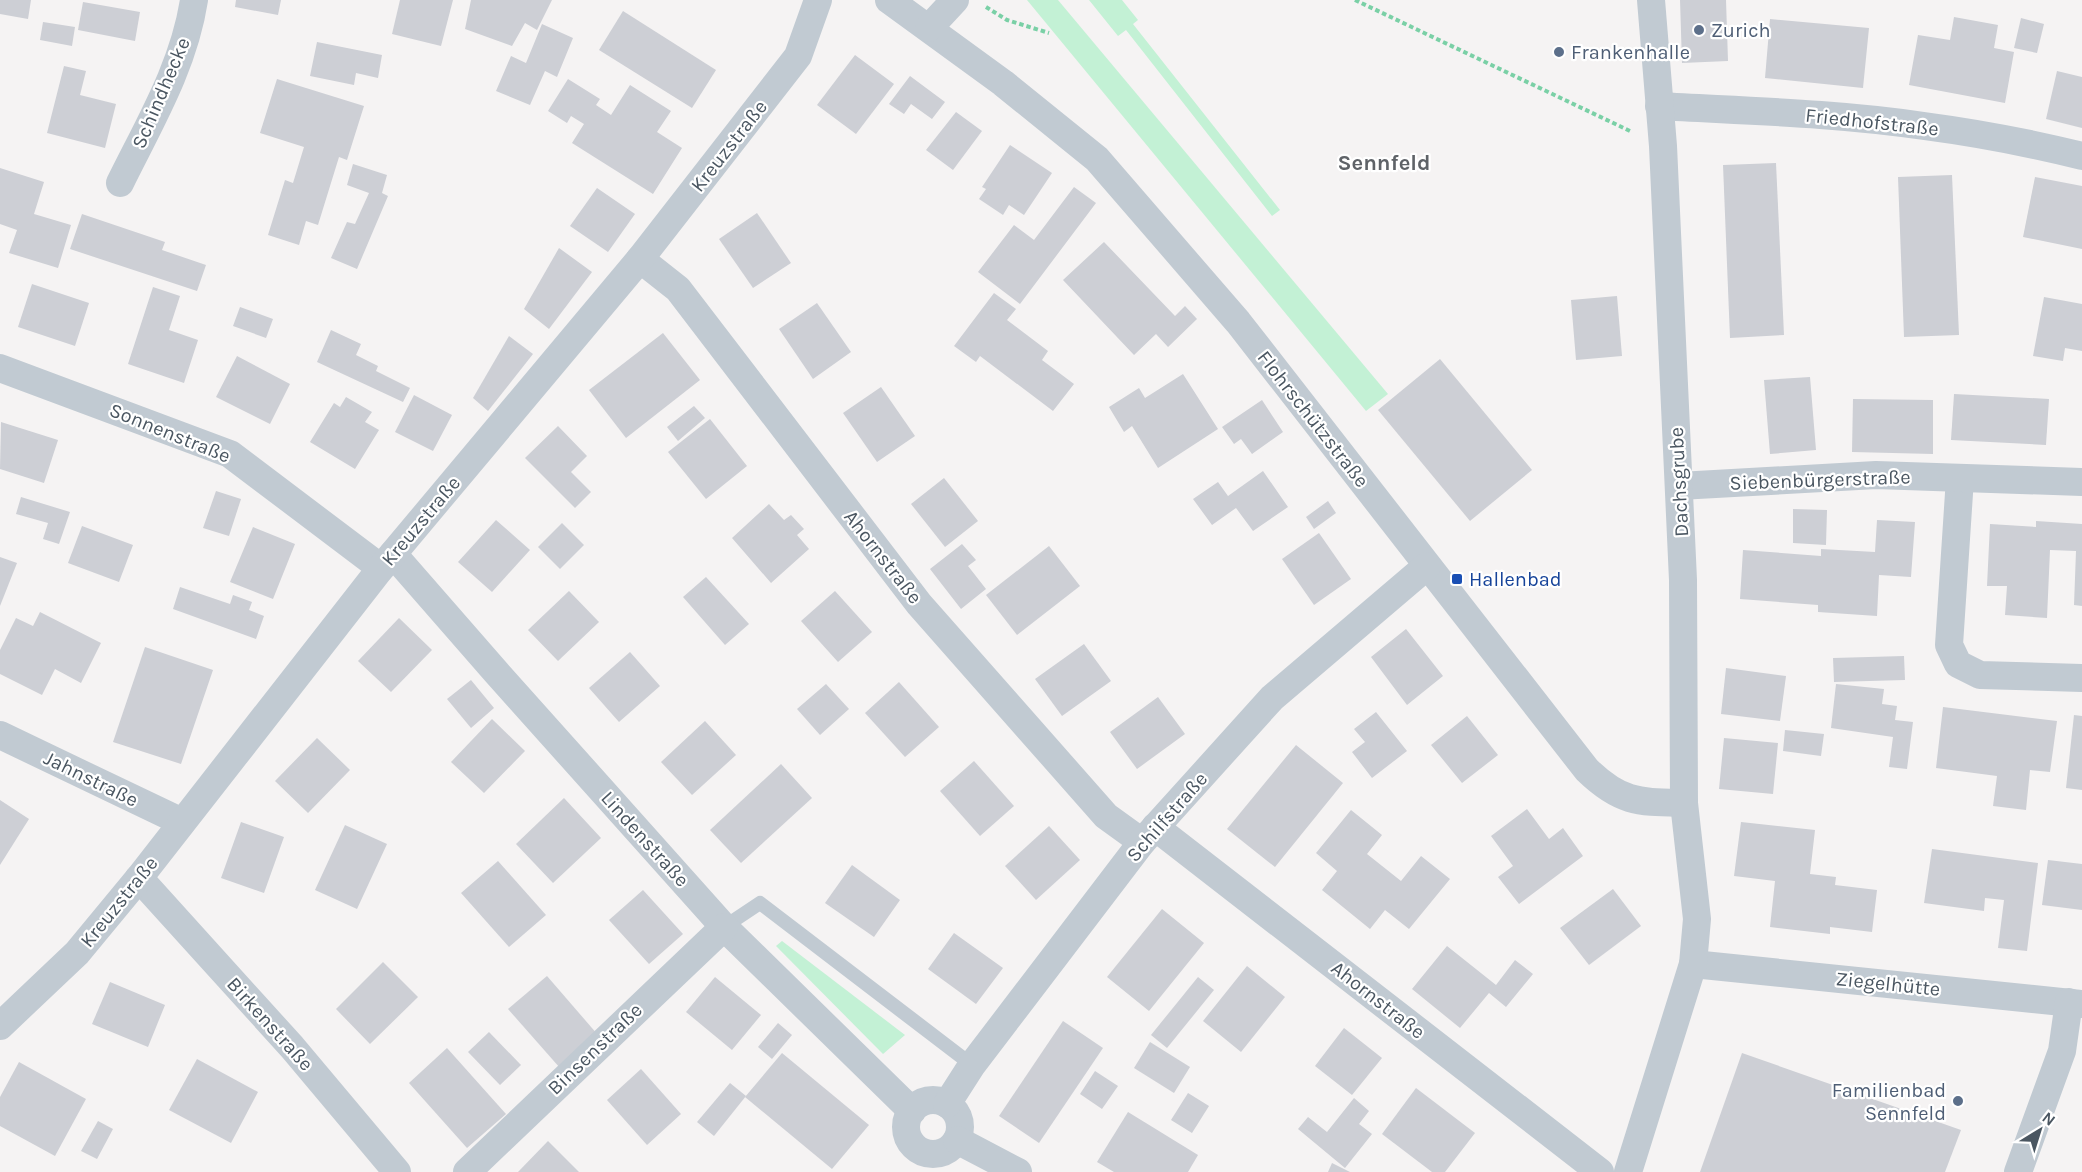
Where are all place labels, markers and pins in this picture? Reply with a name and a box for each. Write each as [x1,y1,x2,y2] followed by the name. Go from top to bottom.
[1711,19,1771,42] place label: Zurich
[1692,23,1706,37] marker: Zurich
[1571,41,1690,64] place label: Frankenhalle
[1552,45,1566,59] marker: Frankenhalle
[1469,568,1562,591] place label: Hallenbad
[1450,572,1464,586] marker: Hallenbad
[1832,1079,1946,1125] place label: Familienbad Sennfeld
[1951,1094,1965,1108] marker: Familienbad Sennfeld

